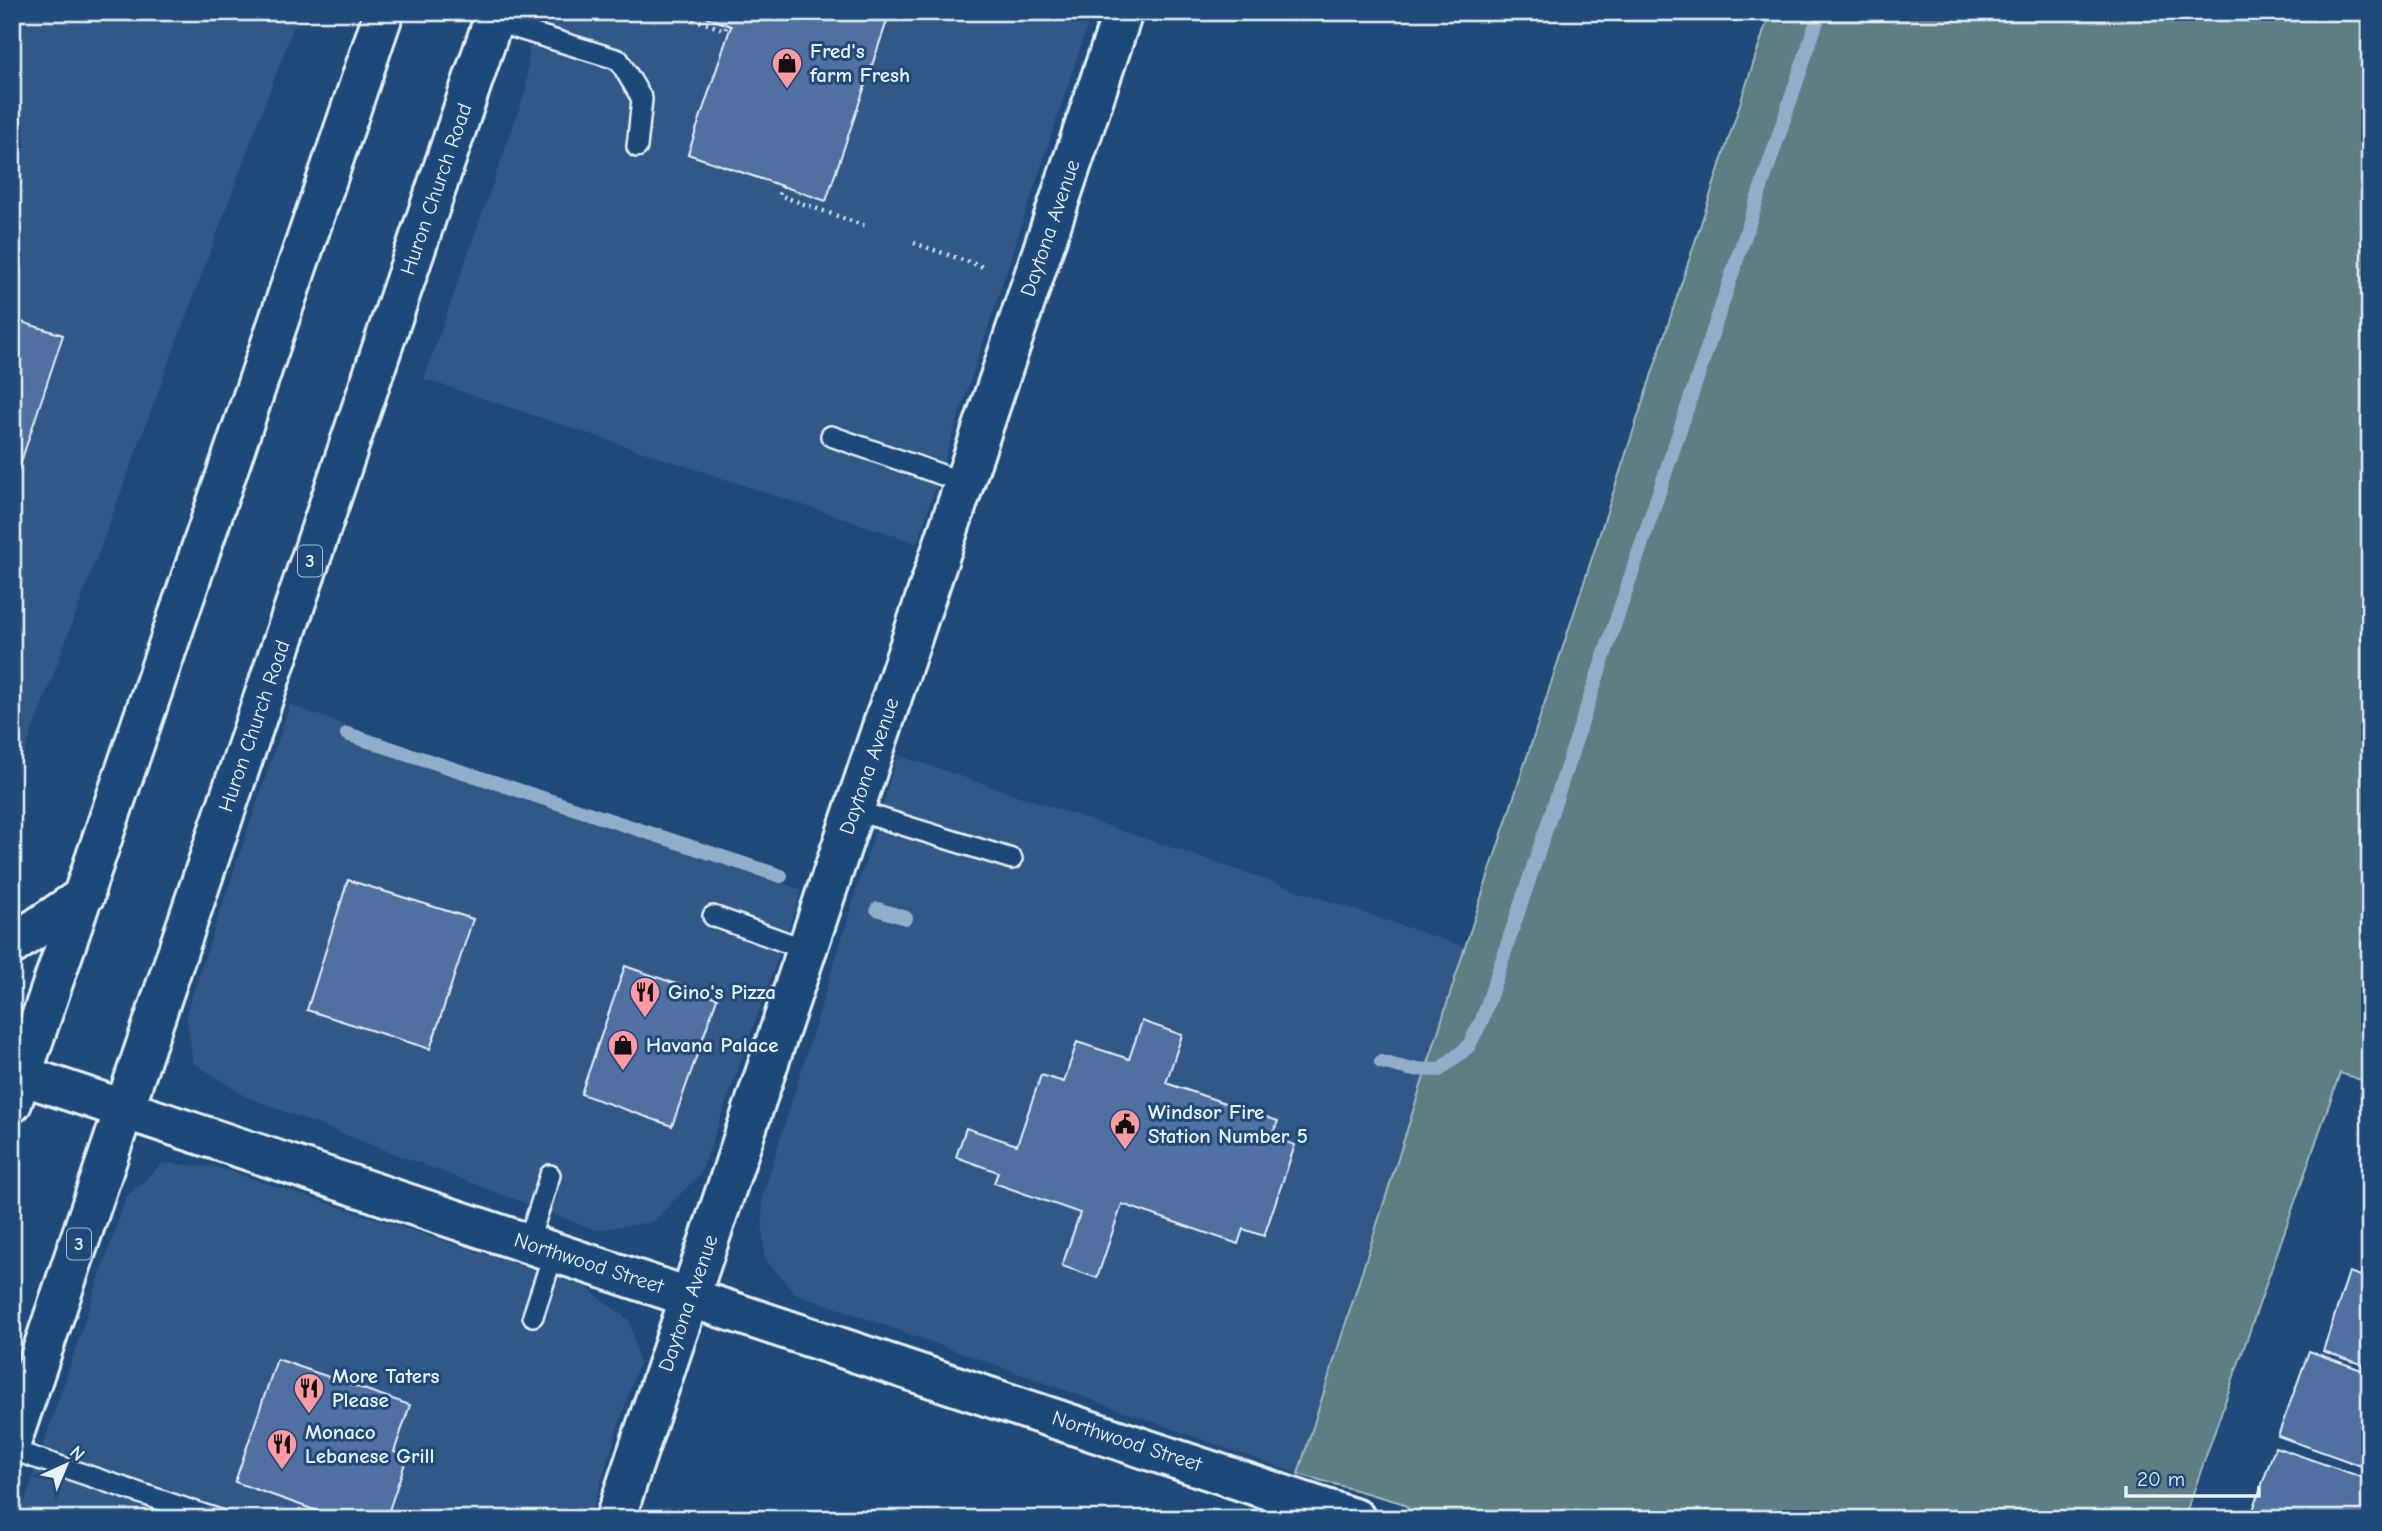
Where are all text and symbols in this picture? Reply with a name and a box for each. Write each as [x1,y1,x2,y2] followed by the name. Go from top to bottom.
[809,39,910,87] place label: Fred's farm Fresh
[770,46,804,90] shop icon: Fred's farm Fresh
[395,100,477,278] street label: Huron Church Road
[1015,156,1085,300] street label: Daytona Avenue
[298,546,322,576] road number: 3
[213,637,295,815] street label: Huron Church Road
[834,694,904,838] street label: Daytona Avenue
[628,975,662,1019] restaurant icon: Gino's Pizza
[668,980,776,1004] place label: Gino's Pizza
[606,1028,640,1072] shop icon: Havana Palace
[646,1033,779,1057] place label: Havana Palace
[1148,1100,1308,1148] place label: Windsor Fire Station Number 5
[1108,1107,1142,1151] public building icon: Windsor Fire Station Number 5
[67,1228,91,1260] road number: 3
[511,1228,668,1299] street label: Northwood Street
[653,1231,723,1375] street label: Daytona Avenue
[332,1364,440,1412] place label: More Taters Please
[292,1371,326,1415] restaurant icon: More Taters Please
[1049,1406,1206,1477] street label: Northwood Street
[305,1420,435,1468] place label: Monaco Lebanese Grill
[265,1427,299,1471] restaurant icon: Monaco Lebanese Grill
[32,1430,102,1500] north arrow
[65,1441,89,1466] text: N
[2126,1454,2260,1498] scale bar
[2137,1467,2185,1491] text: 20 m

